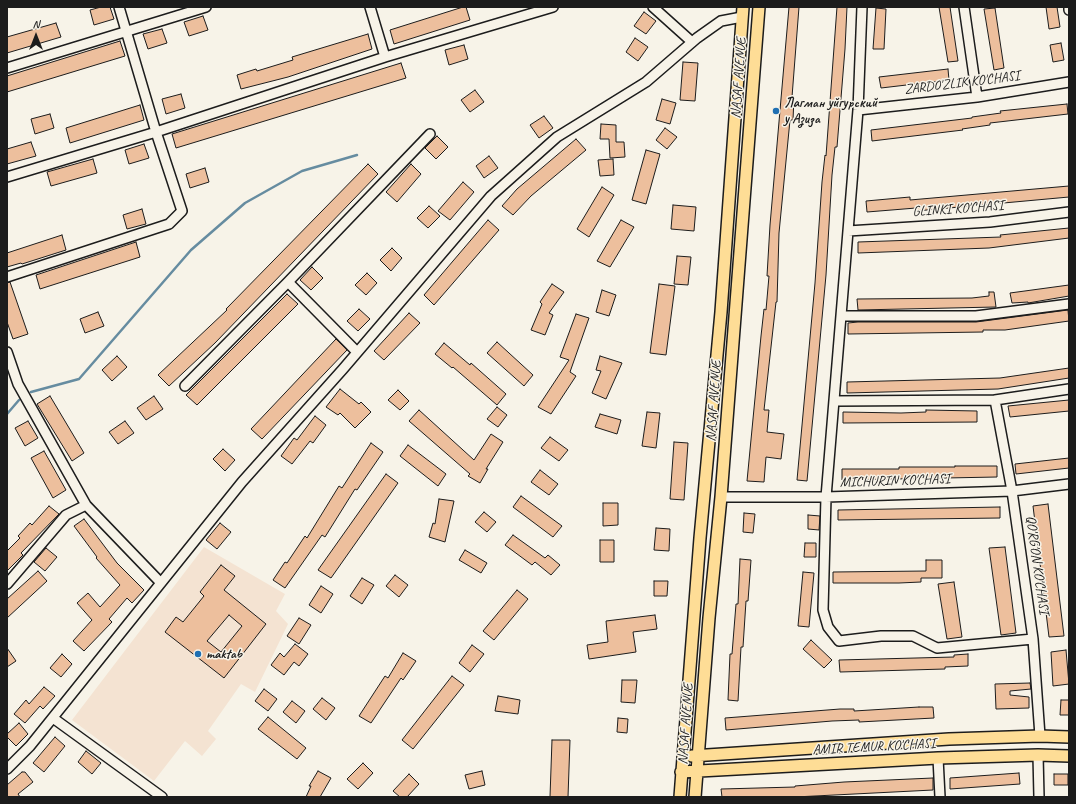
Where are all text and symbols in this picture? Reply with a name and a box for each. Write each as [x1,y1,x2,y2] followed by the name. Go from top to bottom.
[16,16,56,56] north arrow
[33,17,39,31] text: N
[728,37,750,119] street label: NASAF AVENUE
[903,68,1021,98] street label: ZARDO'ZLIK KO'CHASI
[784,95,877,128] place label: Лагман уйгурский у Азиза
[771,106,781,116] marker: Лагман уйгурский у Азиза
[912,197,1004,221] street label: GLINKI KO'CHASI
[703,360,725,442] street label: NASAF AVENUE
[839,471,951,491] street label: MICHURIN KO'CHASI
[1022,515,1052,615] street label: QO'RG'ON KO'CHASI
[206,646,242,662] place label: maktab
[193,649,203,659] marker: maktab
[675,683,697,765] street label: NASAF AVENUE
[812,735,936,759] street label: AMIR TEMUR KO'CHASI

